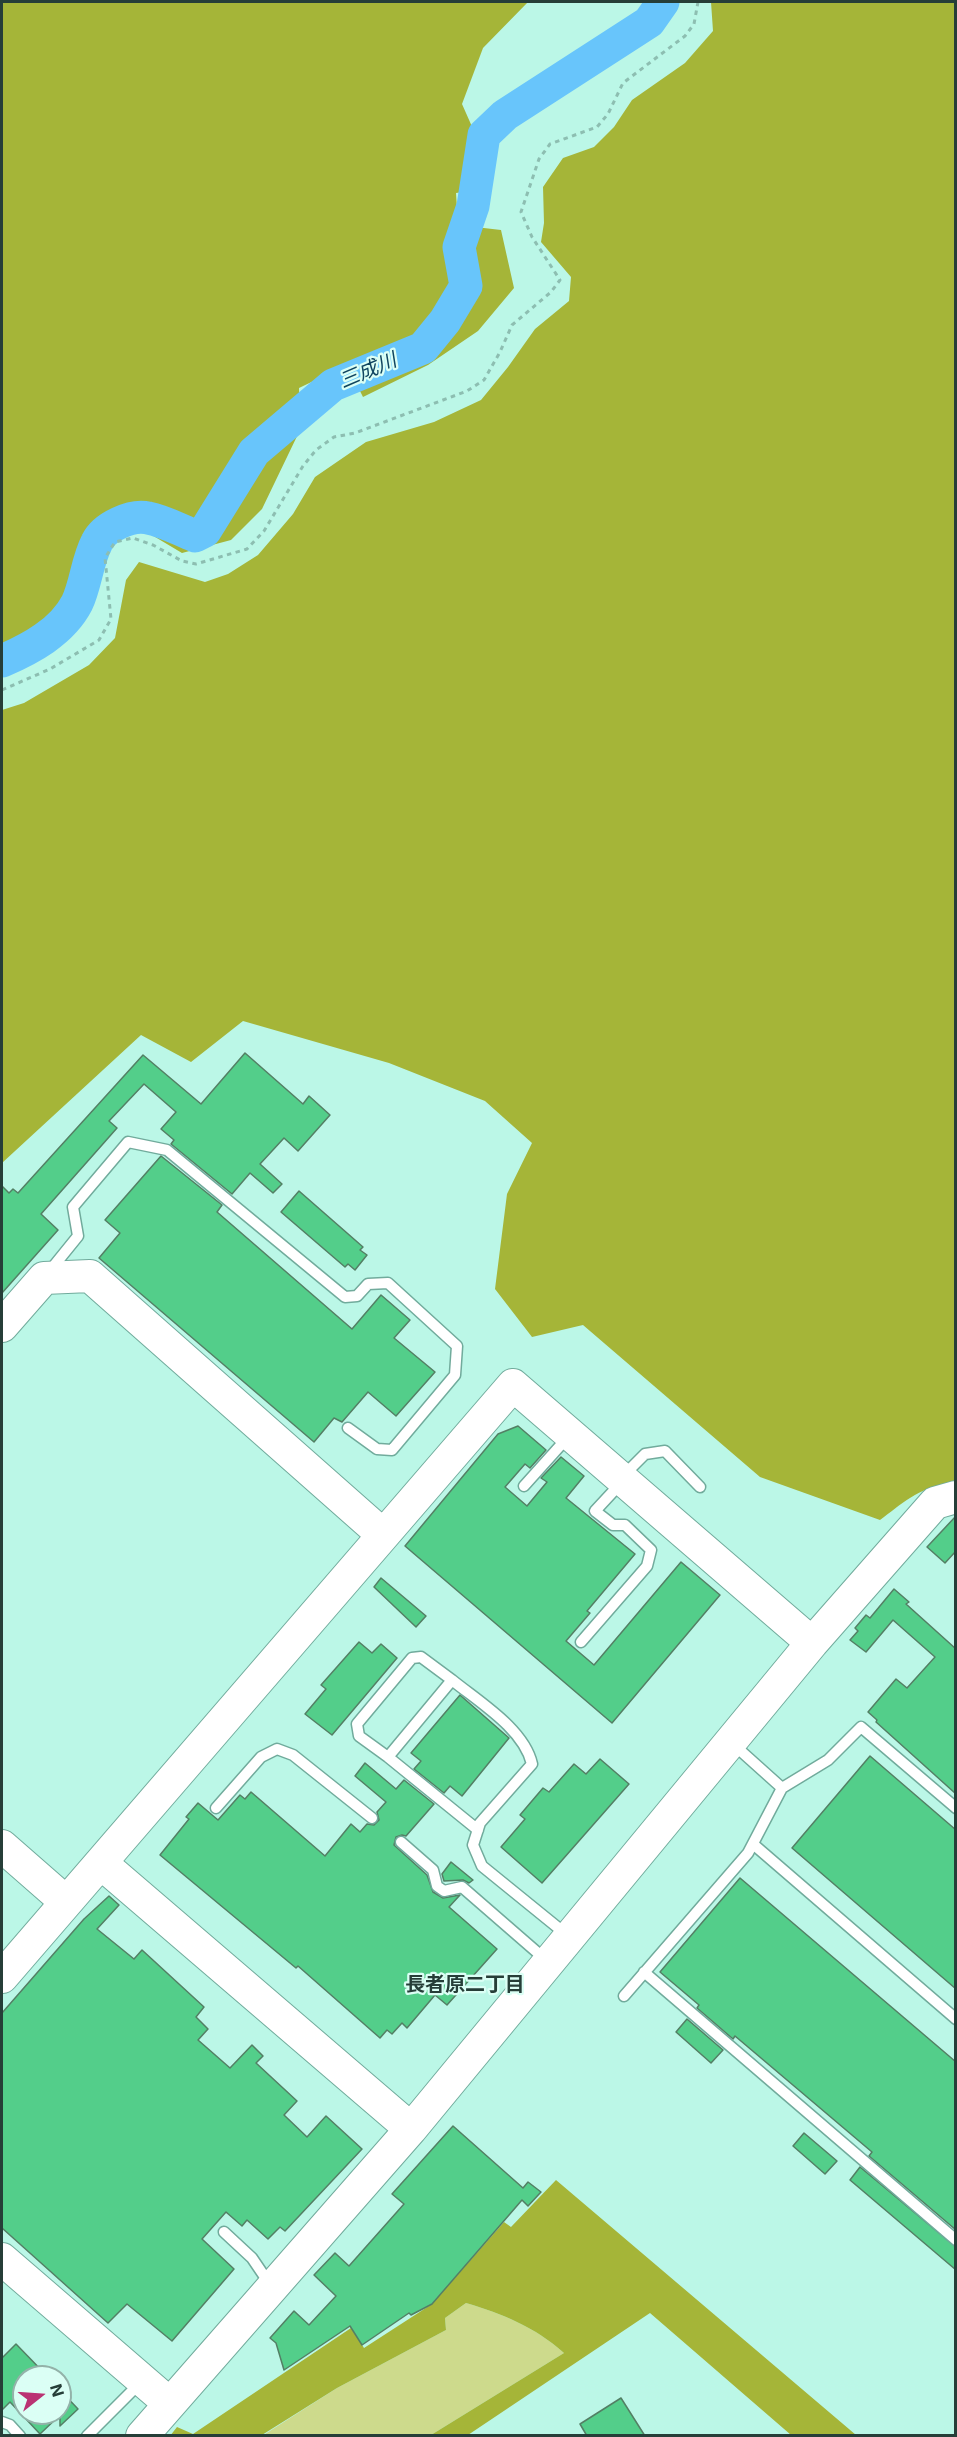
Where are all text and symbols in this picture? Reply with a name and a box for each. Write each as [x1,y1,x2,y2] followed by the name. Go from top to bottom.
[336,348,400,394] water label: 三成川
[405,1973,525,1997] district label: 長者原二丁目
[12,2365,72,2425] north arrow
[46,2382,69,2399] text: N

